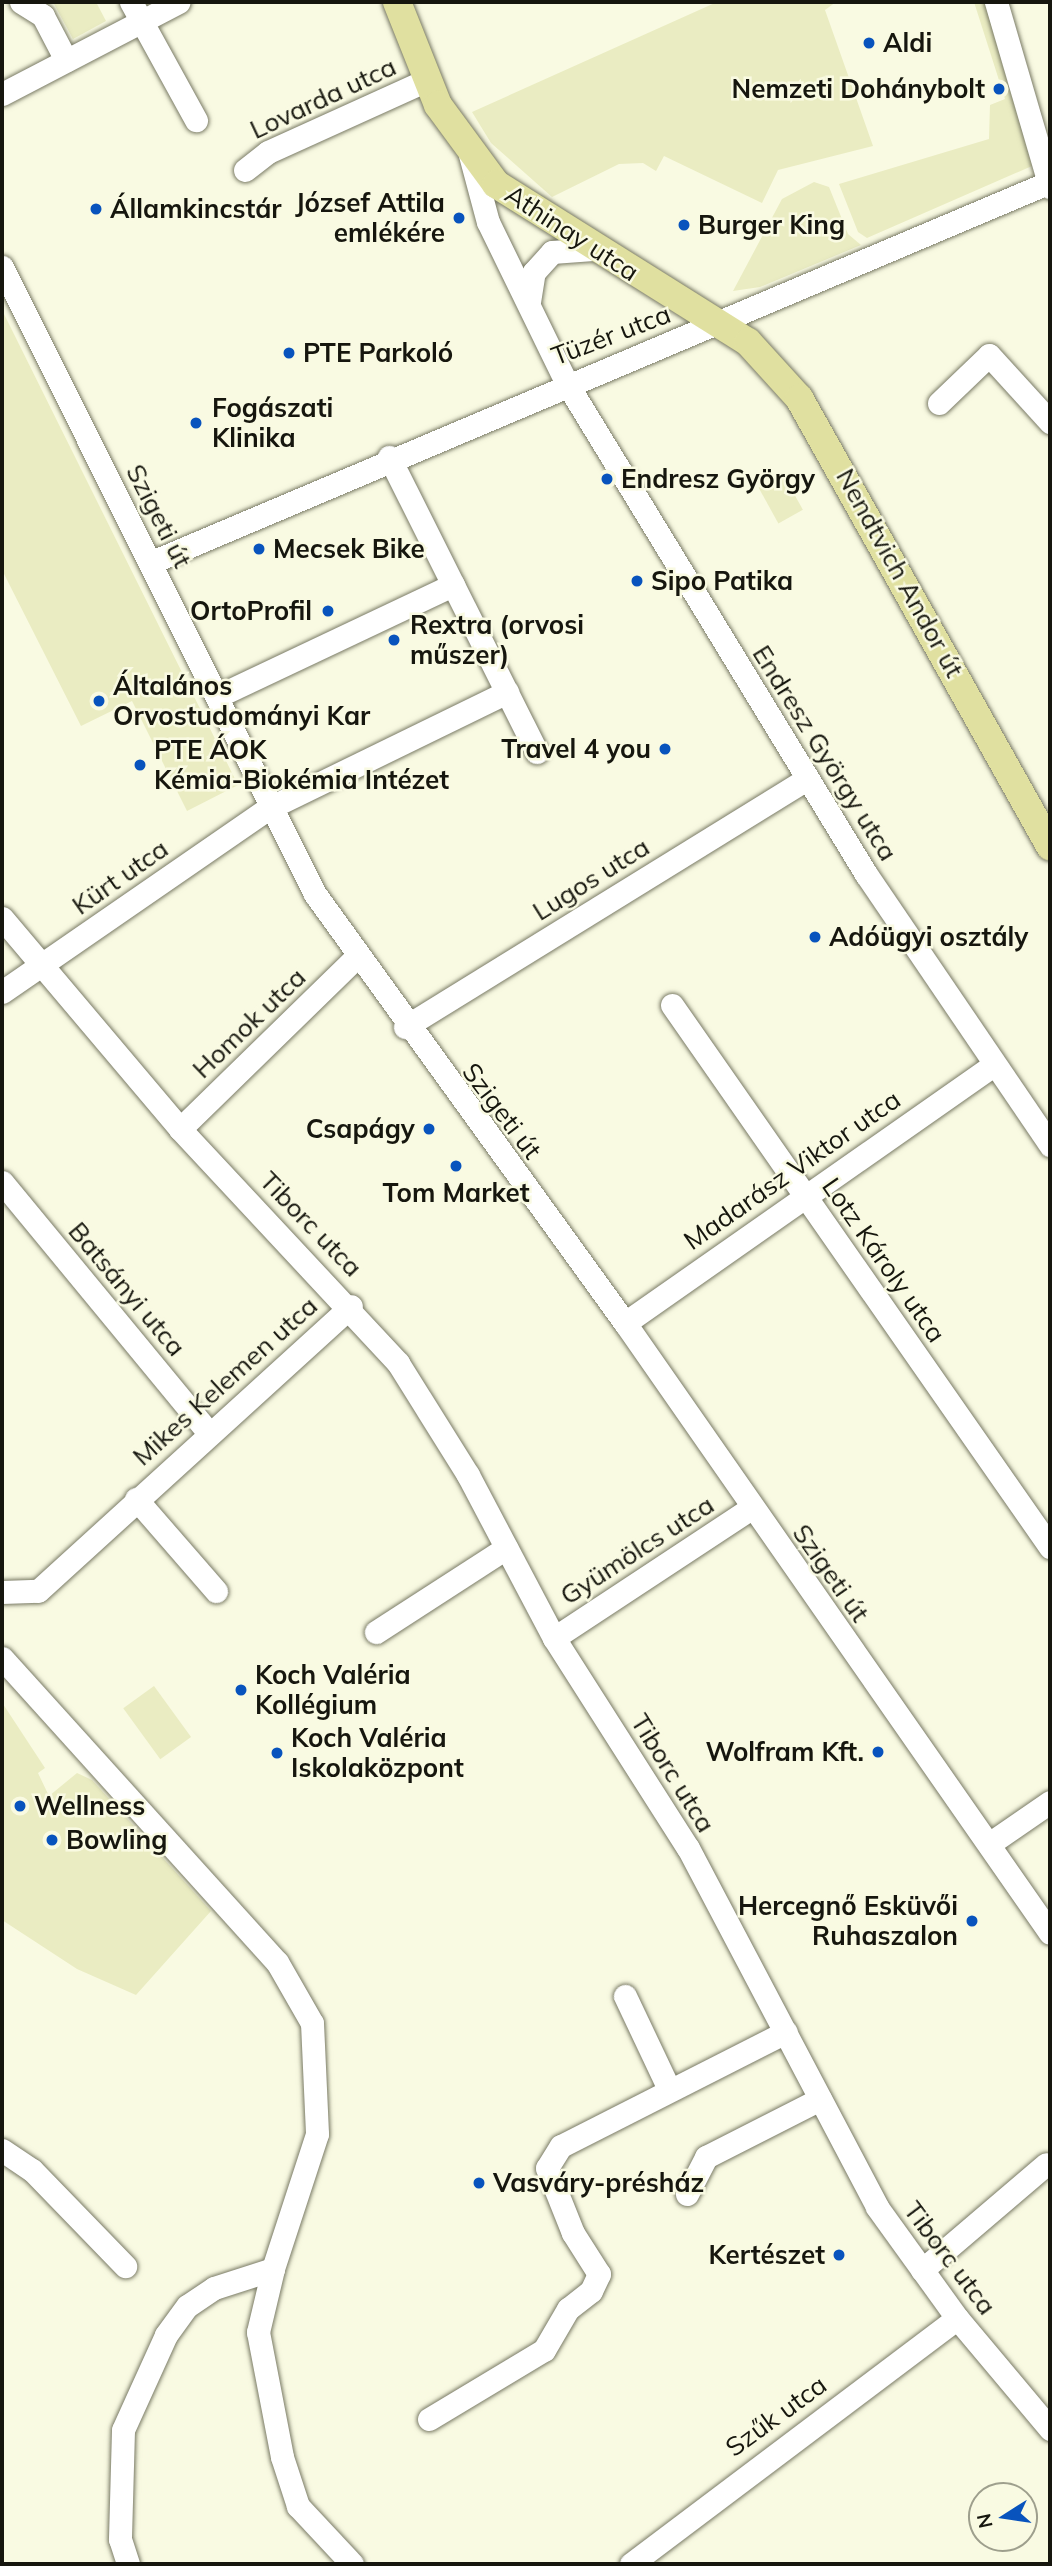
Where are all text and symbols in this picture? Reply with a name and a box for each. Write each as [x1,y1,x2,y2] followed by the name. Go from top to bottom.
[883,27,932,59] place label: Aldi
[861,35,877,51] marker: Aldi
[245,51,401,145] street label: Lovarda utca
[732,73,985,105] place label: Nemzeti Dohánybolt
[991,81,1007,97] marker: Nemzeti Dohánybolt
[499,178,645,288] street label: Athinay utca
[295,187,445,248] place label: József Attila emlékére
[110,193,282,225] place label: Államkincstár
[88,201,104,217] marker: Államkincstár
[698,209,845,241] place label: Burger King
[451,210,467,226] marker: József Attila emlékére
[676,217,692,233] marker: Burger King
[547,298,675,372] street label: Tüzér utca
[303,337,453,369] place label: PTE Parkoló
[281,345,297,361] marker: PTE Parkoló
[212,392,333,453] place label: Fogászati Klinika
[186,413,206,433] marker: Fogászati Klinika
[120,459,198,573] street label: Szigeti út
[621,463,815,495] place label: Endresz György
[830,463,970,683] street label: Nendtvich Andor út
[599,471,615,487] marker: Endresz György
[273,533,425,565] place label: Mecsek Bike
[251,541,267,557] marker: Mecsek Bike
[651,565,793,597] place label: Sipo Patika
[629,573,645,589] marker: Sipo Patika
[190,595,312,627] place label: OrtoProfil
[318,601,338,621] marker: OrtoProfil
[410,609,584,670] place label: Rextra (orvosi műszer)
[384,630,404,650] marker: Rextra (orvosi műszer)
[746,640,904,866] street label: Endresz György utca
[113,670,370,732] place label: Általános Orvostudományi Kar
[91,693,107,709] marker: Általános Orvostudományi Kar
[501,733,651,765] place label: Travel 4 you
[154,734,449,796] place label: PTE ÁOK Kémia-Biokémia Intézet
[657,741,673,757] marker: Travel 4 you
[132,757,148,773] marker: PTE ÁOK Kémia-Biokémia Intézet
[527,831,655,927] street label: Lugos utca
[66,833,174,921] street label: Kürt utca
[829,921,1028,953] place label: Adóügyi osztály
[807,929,823,945] marker: Adóügyi osztály
[186,961,312,1085] street label: Homok utca
[456,1057,548,1165] street label: Szigeti út
[678,1084,906,1256] street label: Madarász Viktor utca
[306,1113,415,1145] place label: Csapágy
[421,1121,437,1137] marker: Csapágy
[448,1158,464,1174] marker: Tom Market
[253,1165,369,1283] street label: Tiborc utca
[816,1172,952,1348] street label: Lotz Károly utca
[382,1177,530,1209] place label: Tom Market
[62,1216,192,1362] street label: Batsányi utca
[126,1290,324,1472] street label: Mikes Kelemen utca
[554,1489,720,1611] street label: Gyümölcs utca
[786,1518,876,1628] street label: Szigeti út
[255,1659,411,1720] place label: Koch Valéria Kollégium
[233,1682,249,1698] marker: Koch Valéria Kollégium
[624,1708,722,1838] street label: Tiborc utca
[291,1722,464,1784] place label: Koch Valéria Iskolaközpont
[705,1736,864,1768] place label: Wolfram Kft.
[870,1744,886,1760] marker: Wolfram Kft.
[269,1745,285,1761] marker: Koch Valéria Iskolaközpont
[34,1790,145,1822] place label: Wellness
[12,1798,28,1814] marker: Wellness
[66,1824,167,1856] place label: Bowling
[44,1832,60,1848] marker: Bowling
[738,1890,958,1952] place label: Hercegnő Esküvői Ruhaszalon
[964,1913,980,1929] marker: Hercegnő Esküvői Ruhaszalon
[493,2167,704,2199] place label: Vasváry-présház
[471,2175,487,2191] marker: Vasváry-présház
[897,2195,1003,2321] street label: Tiborc utca
[708,2239,825,2271] place label: Kertészet
[831,2247,847,2263] marker: Kertészet
[719,2369,833,2463] street label: Szűk utca
[968,2482,1038,2552] north arrow
[971,2511,998,2530] text: N

